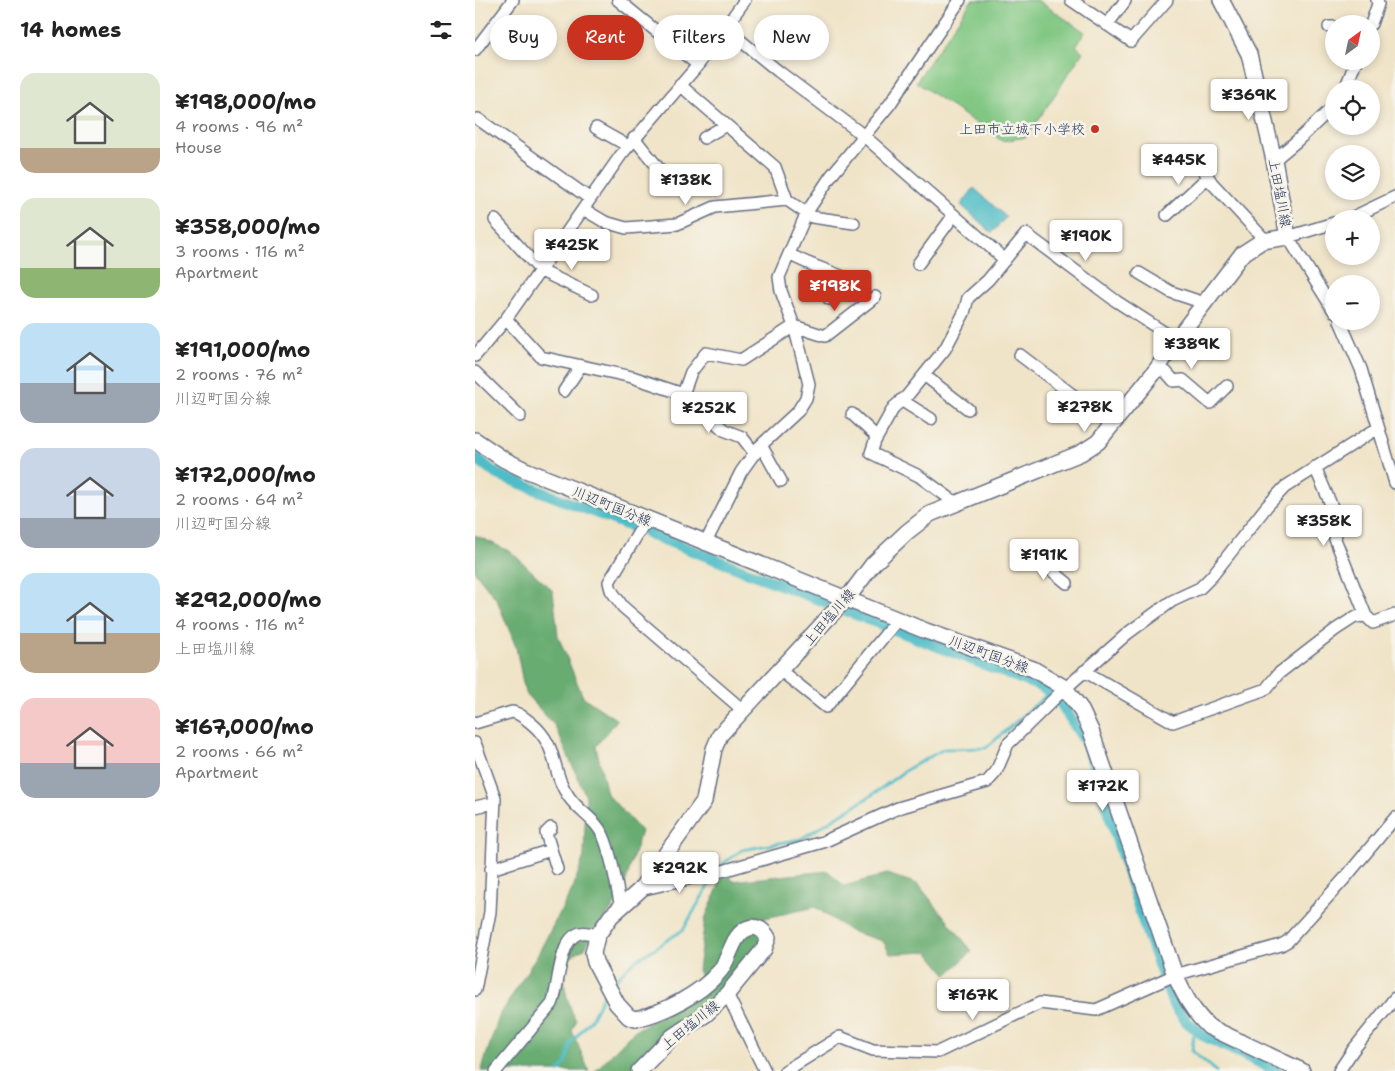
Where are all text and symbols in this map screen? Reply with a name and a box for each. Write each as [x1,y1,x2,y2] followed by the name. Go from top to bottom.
[490,15,557,60] chip: Buy
[567,15,644,60] chip: Rent
[654,15,744,60] chip: Filters
[754,15,829,60] chip: New
[1325,15,1380,70] north arrow
[1325,15,1380,330] map controls
[20,16,121,44] text: 14 homes
[427,16,455,44] icon: filters
[1214,78,1284,121] pin: ¥369K
[1325,80,1380,135] button: locate
[1221,84,1277,105] text: ¥369K
[175,88,316,116] text: ¥198,000/mo
[60,93,120,153] icon: home
[175,116,303,137] text: 4 rooms · 96 m²
[959,120,1085,138] place label: 上田市立城下小学校
[1089,123,1101,135] marker: 上田市立城下小学校
[175,137,222,158] text: House
[1144,144,1214,186] pin: ¥445K
[1325,145,1380,200] button: layers
[1152,149,1206,170] text: ¥445K
[1264,157,1296,229] street label: 上田塩川線
[651,164,721,206] pin: ¥138K
[660,169,712,190] text: ¥138K
[1325,210,1380,265] button: +
[175,213,320,241] text: ¥358,000/mo
[60,218,120,278] icon: home
[1051,220,1121,262] pin: ¥190K
[1060,225,1112,246] text: ¥190K
[537,228,607,271] pin: ¥425K
[545,234,599,255] text: ¥425K
[175,241,305,262] text: 3 rooms · 116 m²
[175,262,258,283] text: Apartment
[800,270,870,312] pin: ¥198K
[809,275,861,296] text: ¥198K
[1325,275,1380,330] button: −
[1157,328,1227,370] pin: ¥389K
[1164,333,1220,354] text: ¥389K
[175,336,310,364] text: ¥191,000/mo
[60,343,120,403] icon: home
[175,364,303,385] text: 2 rooms · 76 m²
[175,388,271,409] text: 川辺町国分線
[1050,390,1120,433] pin: ¥278K
[674,392,744,434] pin: ¥252K
[1058,396,1112,417] text: ¥278K
[682,397,736,418] text: ¥252K
[175,461,316,489] text: ¥172,000/mo
[60,468,120,528] icon: home
[570,482,654,530] street label: 川辺町国分線
[175,489,303,510] text: 2 rooms · 64 m²
[1289,504,1359,547] pin: ¥358K
[1297,510,1351,531] text: ¥358K
[175,513,271,534] text: 川辺町国分線
[1009,538,1079,581] pin: ¥191K
[1021,544,1067,565] text: ¥191K
[799,585,859,649] street label: 上田塩川線
[175,586,322,614] text: ¥292,000/mo
[60,593,120,653] icon: home
[175,614,305,635] text: 4 rooms · 116 m²
[946,631,1032,677] street label: 川辺町国分線
[175,638,255,659] text: 上田塩川線
[175,713,314,741] text: ¥167,000/mo
[60,718,120,778] icon: home
[175,741,303,762] text: 2 rooms · 66 m²
[175,762,258,783] text: Apartment
[1068,770,1138,812] pin: ¥172K
[1078,775,1128,796] text: ¥172K
[645,852,715,894] pin: ¥292K
[653,857,707,878] text: ¥292K
[938,978,1008,1021] pin: ¥167K
[948,984,998,1005] text: ¥167K
[657,996,723,1054] street label: 上田塩川線

